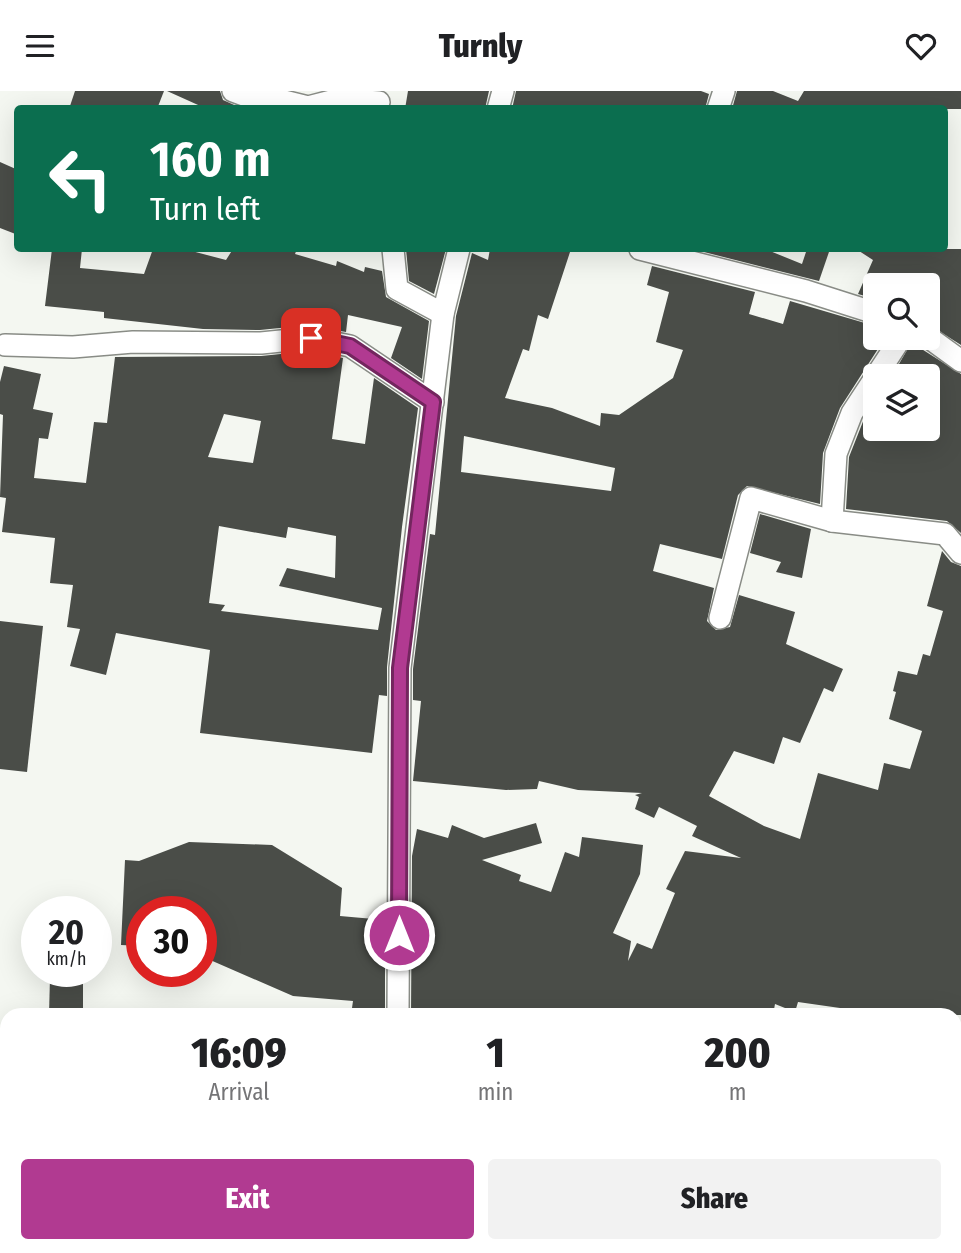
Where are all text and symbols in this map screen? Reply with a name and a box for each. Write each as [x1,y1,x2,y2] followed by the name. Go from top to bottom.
[21,27,59,65] icon: menu
[439,27,522,65] text: Turnly
[902,27,940,65] icon: heart
[150,130,271,189] text: 160 m
[35,133,126,224] icon: left
[150,190,260,228] text: Turn left
[863,273,940,441] map controls
[863,273,940,350] button: search
[281,308,341,368] pin
[292,319,330,357] icon: arrive
[863,364,940,441] button: layers
[126,896,217,987] speed limit sign: 30
[362,898,436,972] position arrow
[49,911,84,953] text: 20
[46,948,87,970] text: km/h
[191,1028,287,1078] text: 16:09
[486,1028,505,1078] text: 1
[705,1028,771,1078] text: 200
[208,1078,269,1106] text: Arrival
[478,1078,513,1106] text: min
[729,1078,747,1106] text: m
[21,1159,474,1239] button: Exit
[488,1159,941,1239] button: Share

